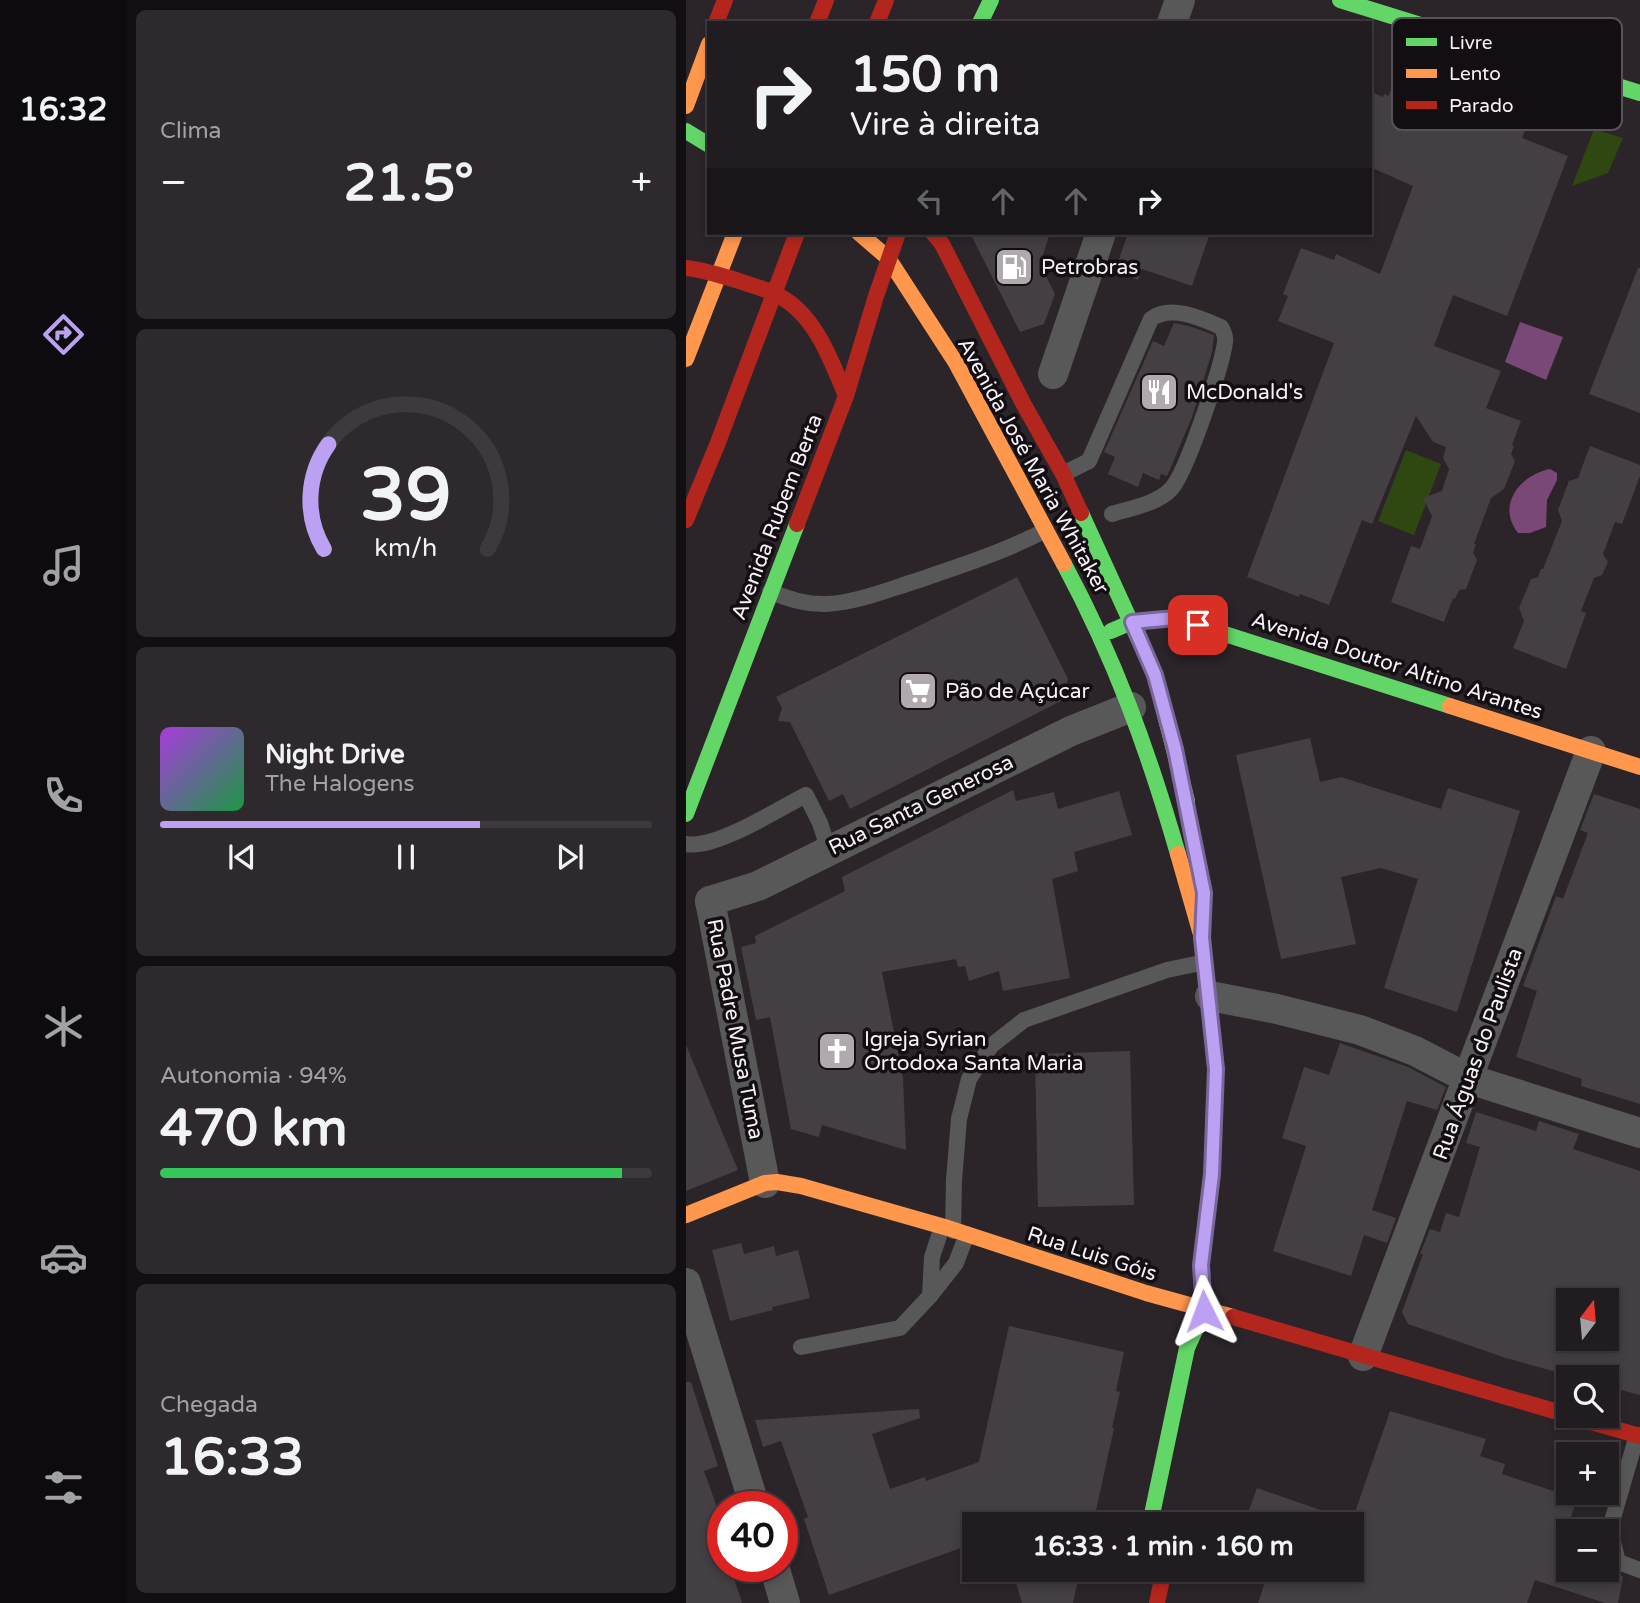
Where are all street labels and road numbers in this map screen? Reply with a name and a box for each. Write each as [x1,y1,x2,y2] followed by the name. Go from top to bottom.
[952,333,1114,599] street label: Avenida José Maria Whitaker
[726,411,828,623] street label: Avenida Rubem Berta
[1248,607,1546,725] street label: Avenida Doutor Altino Arantes
[825,749,1017,861] street label: Rua Santa Generosa
[701,917,769,1141] street label: Rua Padre Musa Tuma
[1428,945,1528,1163] street label: Rua Águas do Paulista
[1024,1221,1160,1287] street label: Rua Luis Góis

